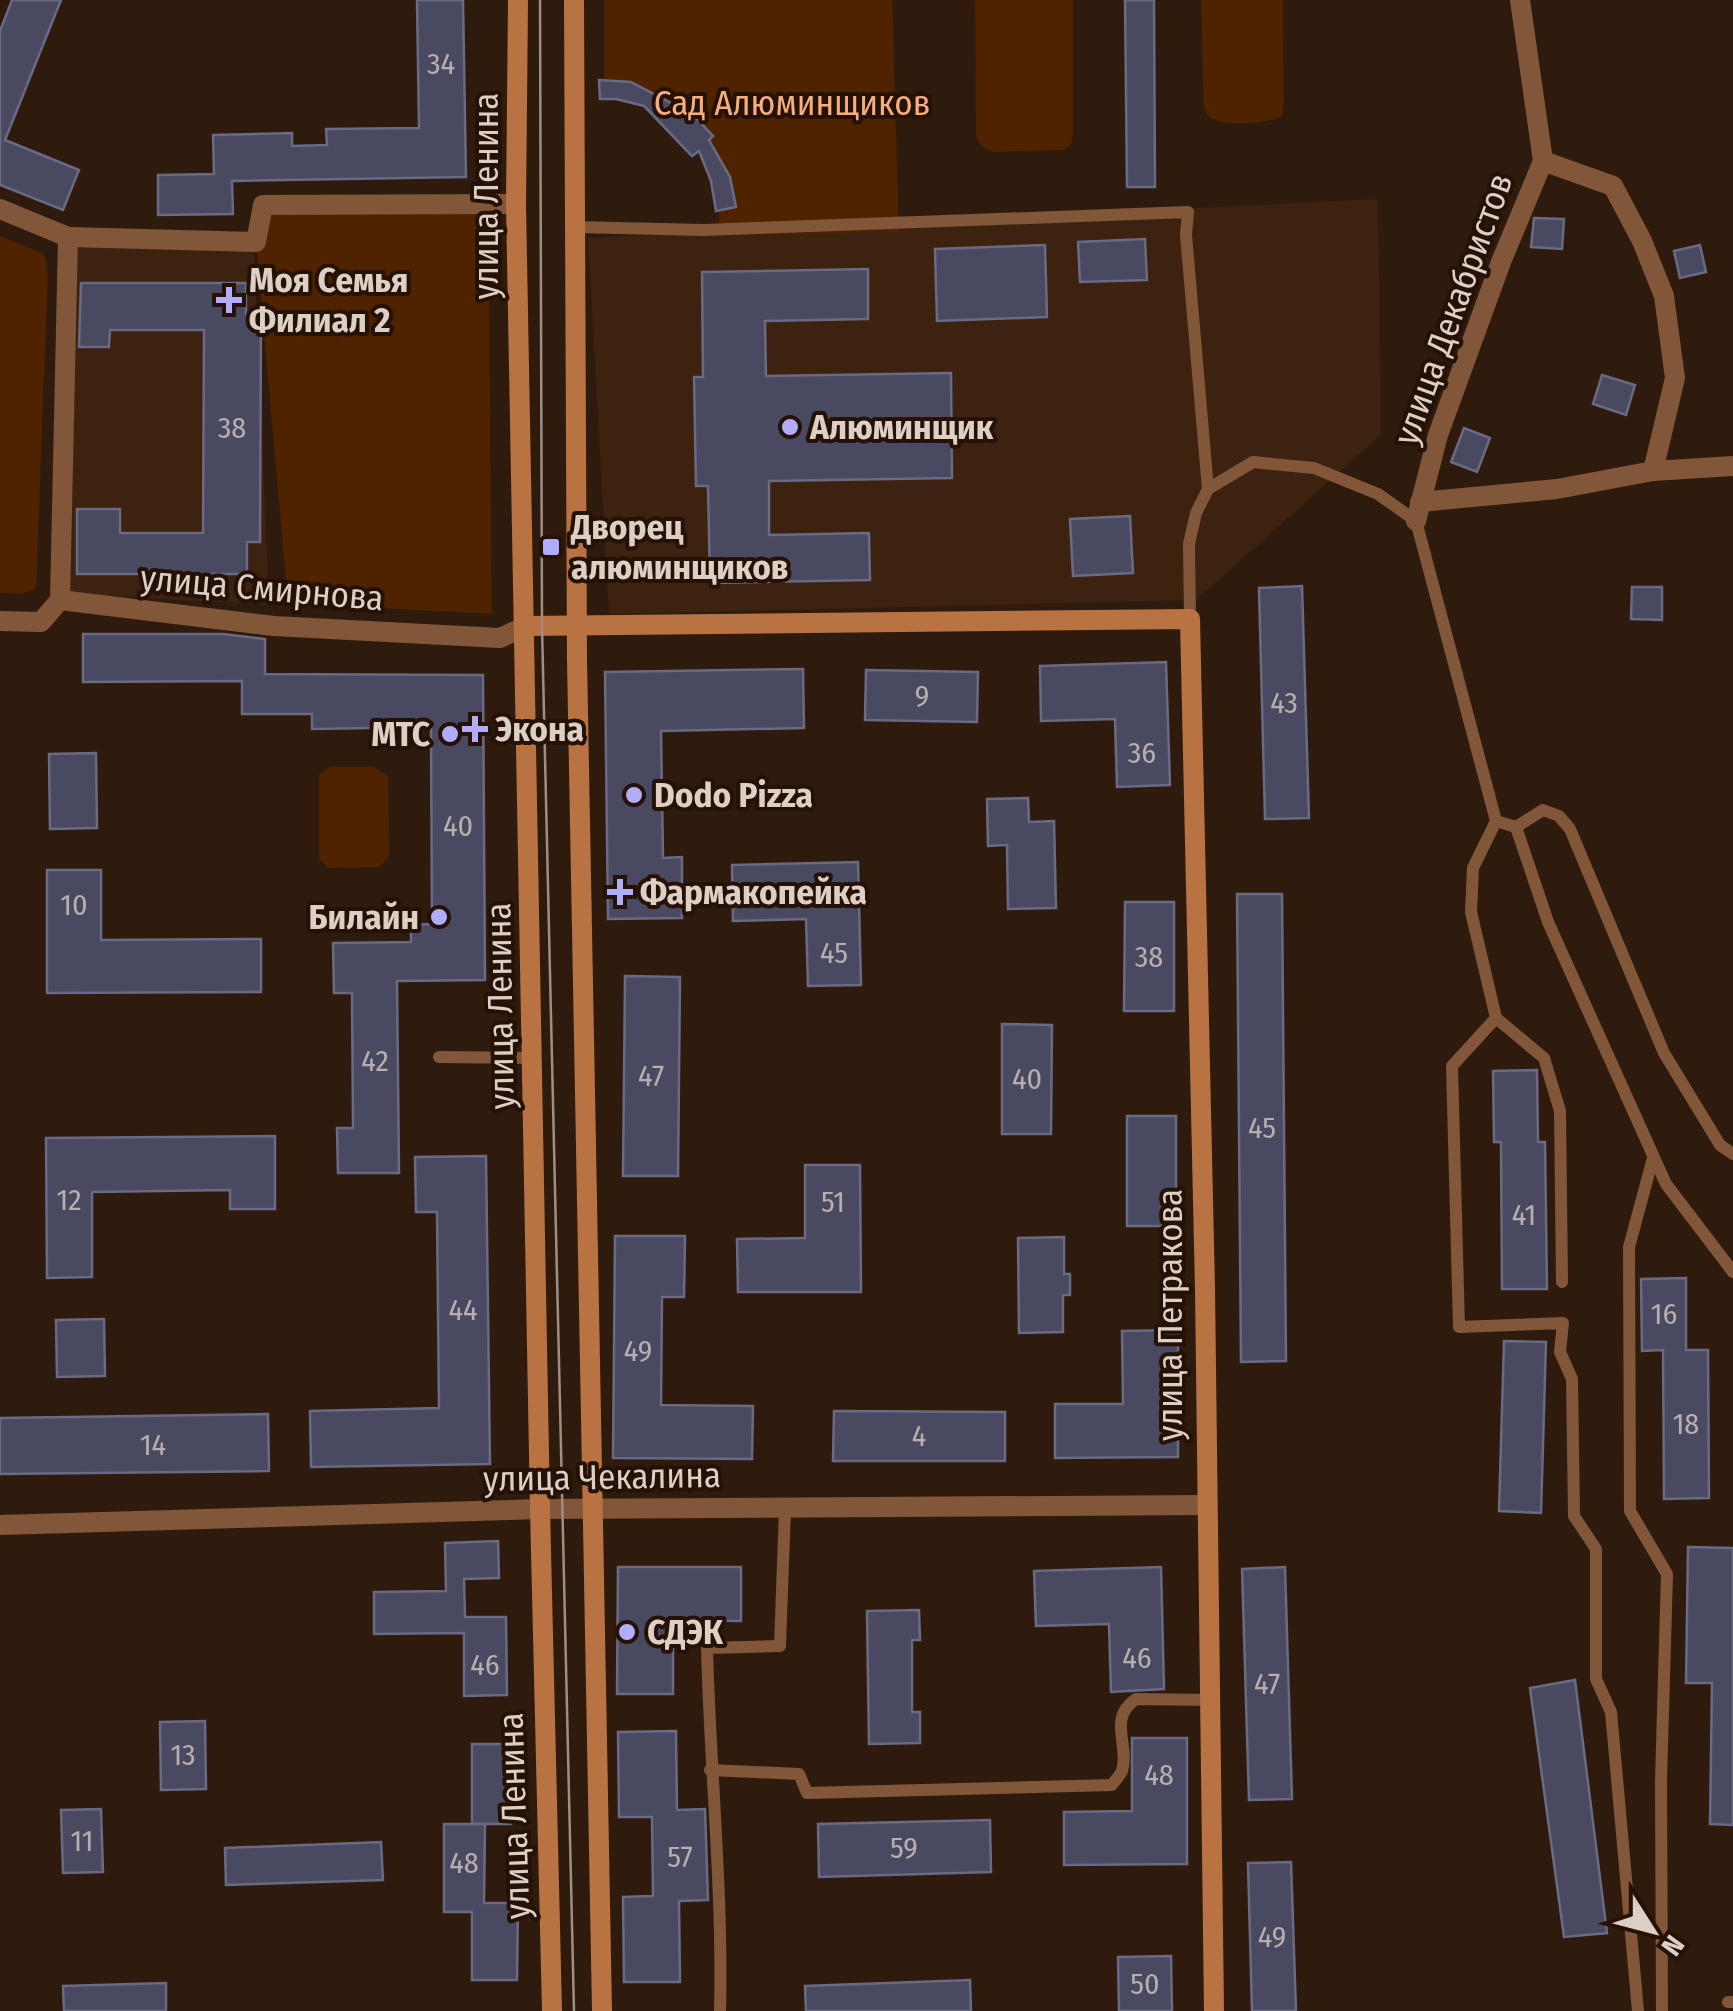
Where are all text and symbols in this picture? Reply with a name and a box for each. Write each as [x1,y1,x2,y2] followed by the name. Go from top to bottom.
[427,46,455,82] house number: 34
[654,82,930,124] park label: Сад Алюминщиков
[465,92,507,300] street label: улица Ленина
[1384,168,1522,450] street label: улица Декабристов
[249,259,408,341] place label: Моя Семья Филиал 2
[218,289,240,311] marker: Моя Семья Филиал 2
[809,406,994,448] place label: Алюминщик
[218,410,246,446] house number: 38
[779,416,801,438] marker: Алюминщик
[570,506,789,588] place label: Дворец алюминщиков
[540,536,562,558] marker: Дворец алюминщиков
[139,556,385,620] street label: улица Смирнова
[915,678,929,714] house number: 9
[1270,685,1298,721] house number: 43
[495,708,584,750] place label: Экона
[371,713,431,755] place label: МТС
[464,718,486,740] marker: Экона
[439,723,461,745] marker: МТС
[1128,735,1156,771] house number: 36
[654,774,813,816] place label: Dodo Pizza
[623,784,645,806] marker: Dodo Pizza
[443,808,473,844] house number: 40
[640,871,867,913] place label: Фармакопейка
[609,881,631,903] marker: Фармакопейка
[60,887,88,923] house number: 10
[309,896,419,938] place label: Билайн
[477,902,523,1110] street label: улица Ленина
[428,906,450,928] marker: Билайн
[820,935,848,971] house number: 45
[1135,939,1163,975] house number: 38
[361,1043,389,1079] house number: 42
[638,1058,664,1094] house number: 47
[1012,1061,1042,1097] house number: 40
[1248,1110,1276,1146] house number: 45
[57,1182,81,1218] house number: 12
[821,1184,845,1220] house number: 51
[1149,1189,1191,1441] street label: улица Петракова
[1512,1197,1536,1233] house number: 41
[448,1292,478,1328] house number: 44
[1651,1296,1677,1332] house number: 16
[624,1333,652,1369] house number: 49
[1673,1406,1699,1442] house number: 18
[912,1418,926,1454] house number: 4
[140,1427,166,1463] house number: 14
[483,1454,721,1500] street label: улица Чекалина
[647,1611,724,1653] place label: СДЭК
[616,1621,638,1643] marker: СДЭК
[1122,1640,1152,1676] house number: 46
[470,1647,500,1683] house number: 46
[1254,1666,1280,1702] house number: 47
[489,1712,539,1920] street label: улица Ленина
[170,1737,196,1773] house number: 13
[1144,1757,1174,1793] house number: 48
[71,1823,93,1859] house number: 11
[890,1830,918,1866] house number: 59
[667,1839,693,1875] house number: 57
[449,1845,479,1881] house number: 48
[1603,1881,1703,1981] north arrow
[1258,1919,1286,1955] house number: 49
[1655,1929,1691,1962] text: N
[1130,1966,1160,2002] house number: 50

